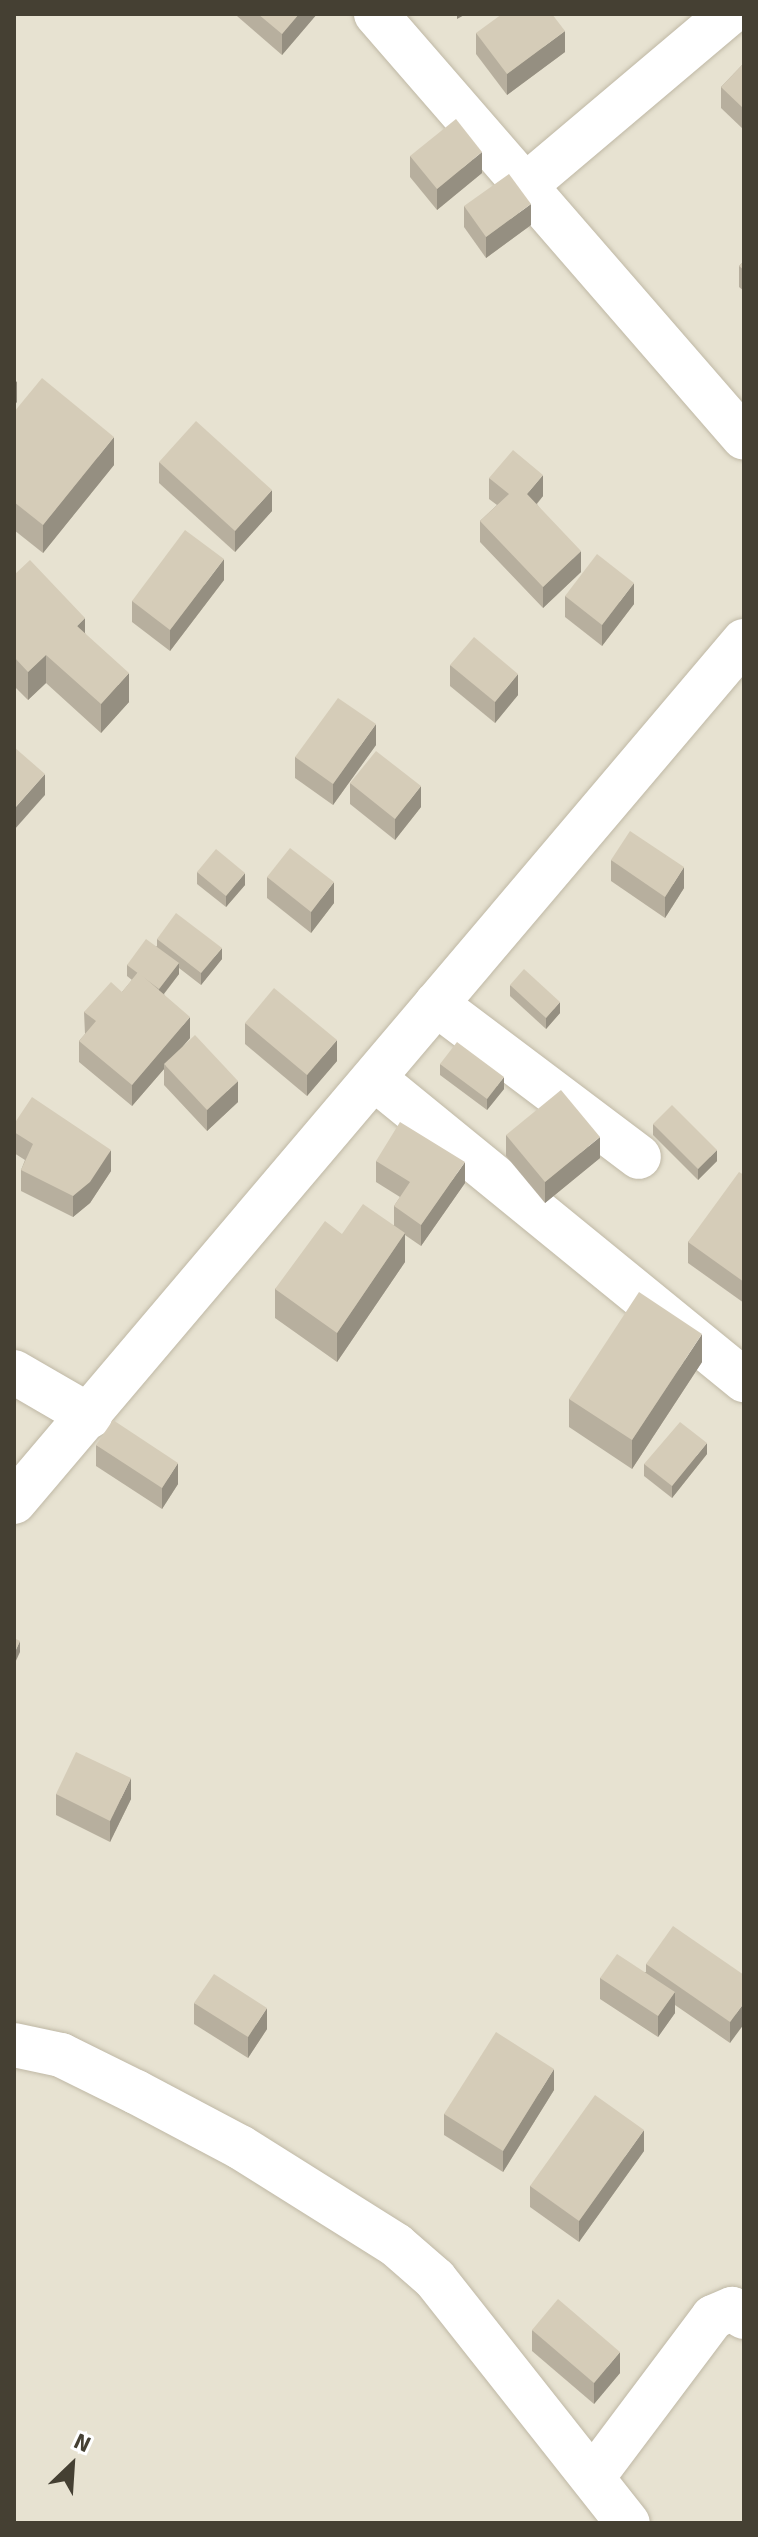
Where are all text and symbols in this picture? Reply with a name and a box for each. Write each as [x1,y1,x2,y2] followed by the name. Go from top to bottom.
[32,2425,112,2505] north arrow
[70,2427,95,2458] text: N

